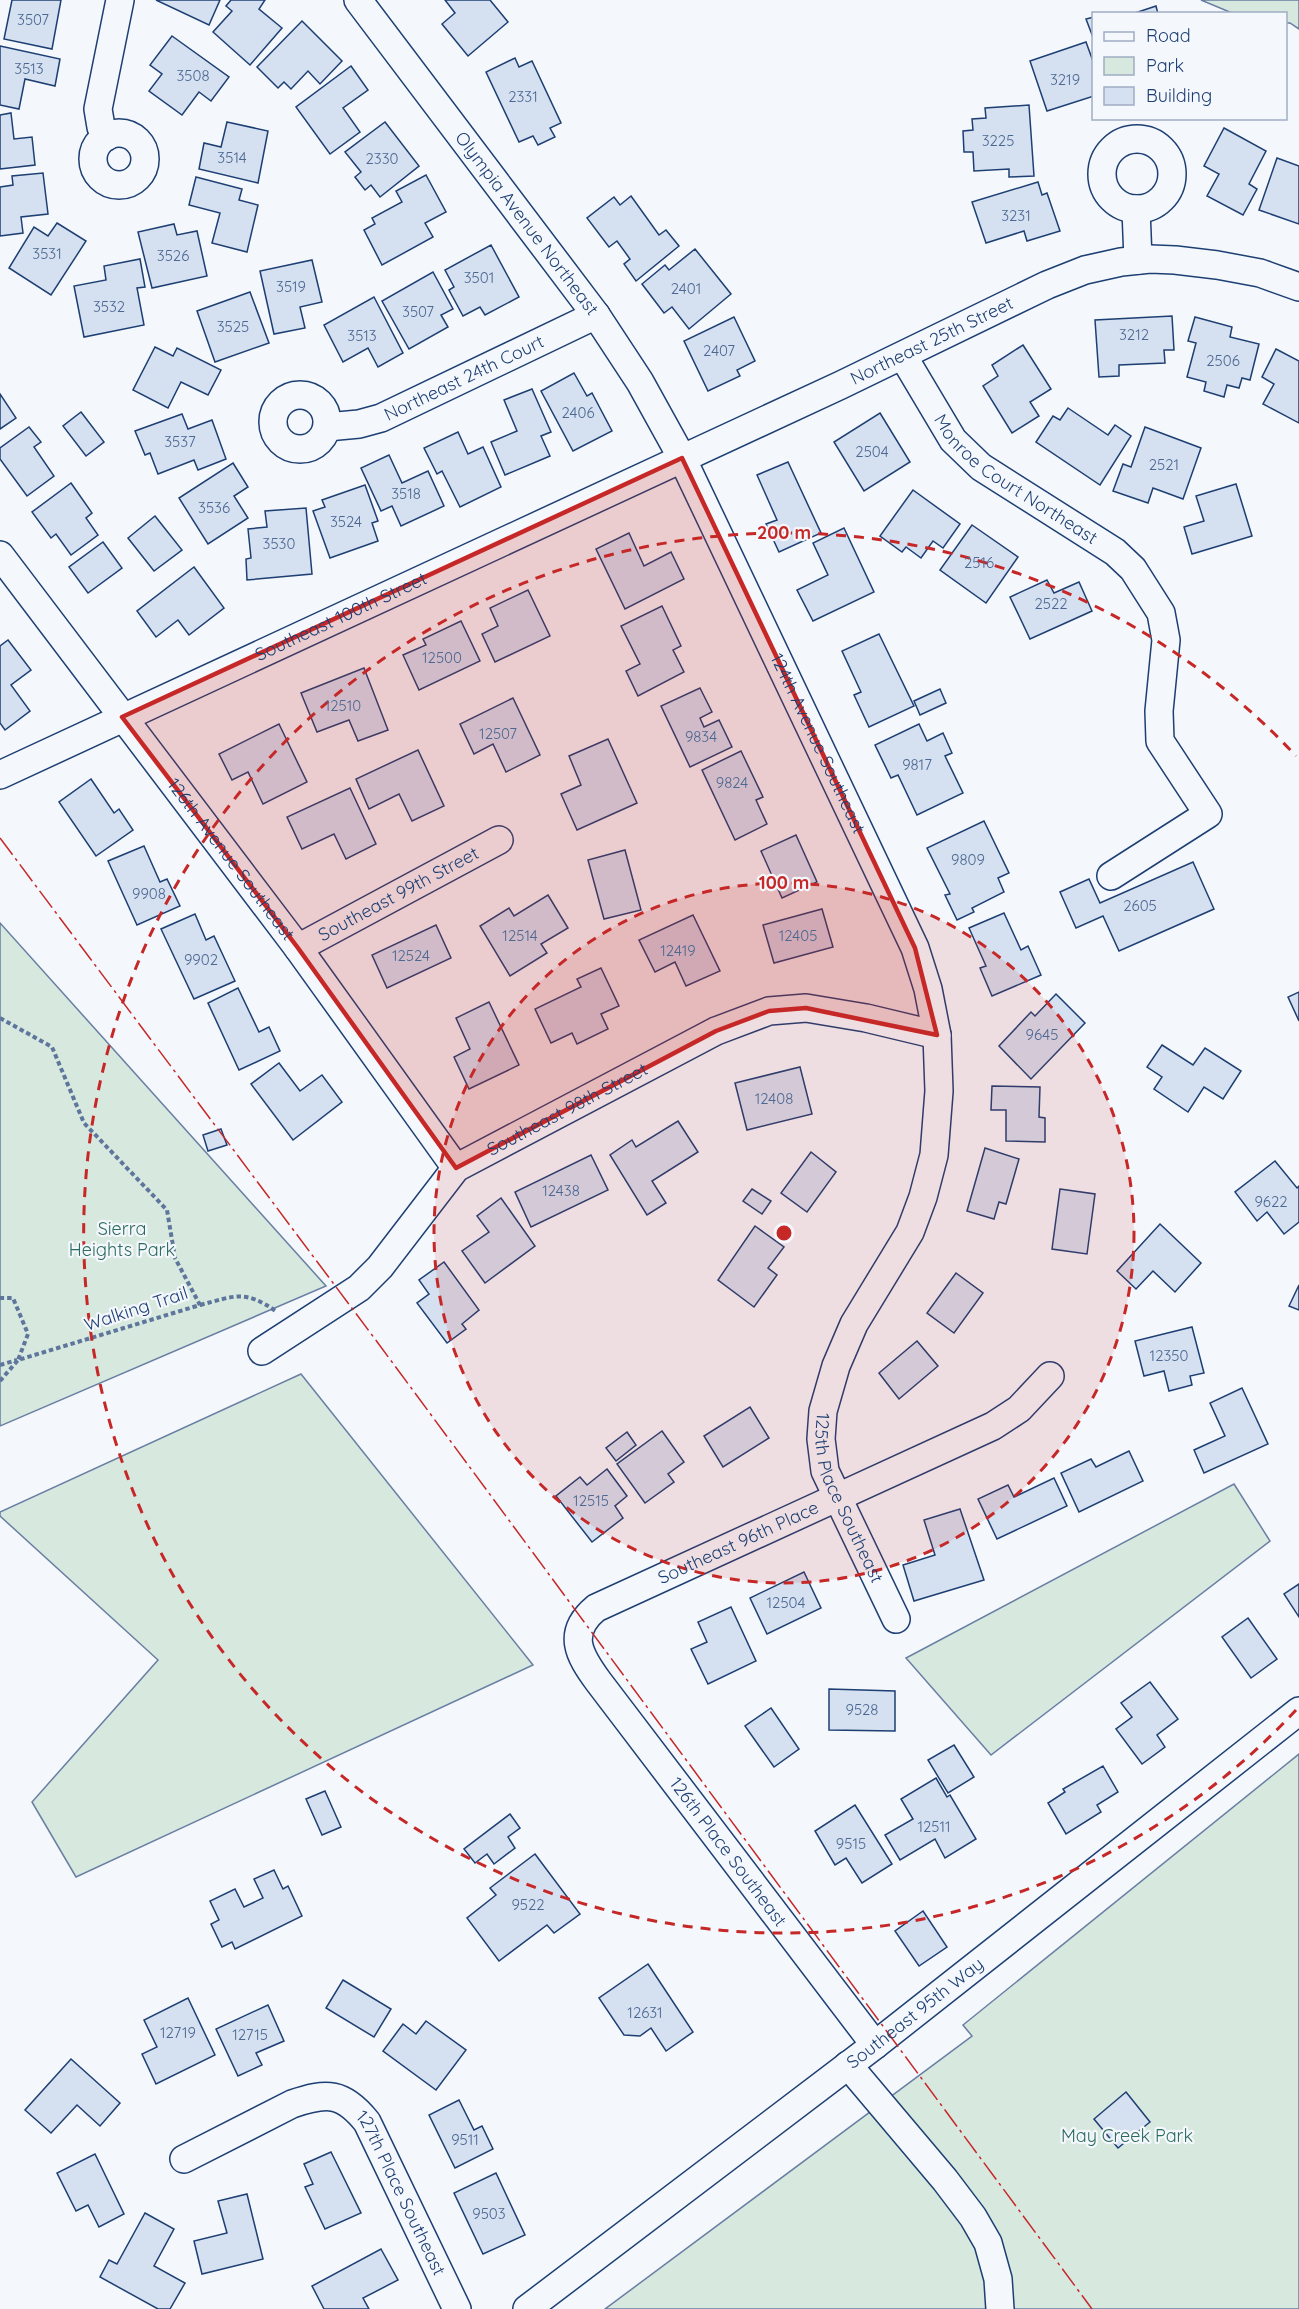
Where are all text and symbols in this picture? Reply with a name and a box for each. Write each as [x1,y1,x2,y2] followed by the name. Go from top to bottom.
[17,10,49,29] house number: 3507
[1092,12,1287,120] legend
[1146,24,1191,47] text: Road
[1146,54,1184,77] text: Park
[14,59,44,78] house number: 3513
[176,66,210,85] house number: 3508
[1050,70,1080,89] house number: 3219
[1146,84,1212,107] text: Building
[508,87,538,106] house number: 2331
[450,127,604,320] street label: Olympia Avenue Northeast
[982,131,1014,150] house number: 3225
[217,148,247,167] house number: 3514
[366,149,399,168] house number: 2330
[1001,206,1031,225] house number: 3231
[32,244,62,263] house number: 3531
[157,246,189,265] house number: 3526
[464,268,494,287] house number: 3501
[276,277,306,296] house number: 3519
[671,279,701,298] house number: 2401
[846,291,1017,390] street label: Northeast 25th Street
[93,297,125,316] house number: 3532
[402,302,434,321] house number: 3507
[217,317,249,336] house number: 3525
[1119,325,1149,344] house number: 3212
[347,326,377,345] house number: 3513
[380,330,547,426] street label: Northeast 24th Court
[703,341,735,360] house number: 2407
[1206,351,1240,370] house number: 2506
[562,403,595,422] house number: 2406
[929,410,1102,549] street label: Monroe Court Northeast
[164,432,196,451] house number: 3537
[855,442,889,461] house number: 2504
[1149,455,1179,474] house number: 2521
[391,484,421,503] house number: 3518
[198,498,230,517] house number: 3536
[330,512,362,531] house number: 3524
[757,521,811,544] text: 200 m
[263,534,295,553] house number: 3530
[964,553,994,572] house number: 2516
[251,567,430,666] street label: Southeast 100th Street
[1034,594,1068,613] house number: 2522
[422,648,462,667] house number: 12500
[766,649,871,837] street label: 124th Avenue Southeast
[325,696,361,715] house number: 12510
[479,724,517,743] house number: 12507
[685,727,717,746] house number: 9834
[902,755,932,774] house number: 9817
[162,773,300,945] street label: 126th Avenue Southeast
[716,773,748,792] house number: 9824
[314,841,482,946] street label: Southeast 99th Street
[951,850,985,869] house number: 9809
[759,871,809,894] text: 100 m
[132,884,166,903] house number: 9908
[1123,896,1157,915] house number: 2605
[502,926,538,945] house number: 12514
[779,926,817,945] house number: 12405
[660,941,696,960] house number: 12419
[392,946,430,965] house number: 12524
[184,950,218,969] house number: 9902
[1026,1025,1058,1044] house number: 9645
[483,1057,651,1161] street label: Southeast 98th Street
[755,1089,793,1108] house number: 12408
[542,1181,580,1200] house number: 12438
[1254,1192,1288,1211] house number: 9622
[69,1217,175,1261] park label: Sierra Heights Park
[774,1223,794,1243] centre of rings
[81,1281,191,1336] street label: Walking Trail
[1150,1346,1188,1365] house number: 12350
[810,1412,889,1587] street label: 125th Place Southeast
[573,1491,609,1510] house number: 12515
[654,1495,822,1589] street label: Southeast 96th Place
[767,1593,806,1612] house number: 12504
[846,1700,878,1719] house number: 9528
[665,1773,792,1931] street label: 126th Place Southeast
[917,1817,951,1836] house number: 12511
[836,1834,866,1853] house number: 9515
[511,1895,545,1914] house number: 9522
[842,1952,988,2074] street label: Southeast 95th Way
[627,2003,663,2022] house number: 12631
[160,2023,196,2042] house number: 12719
[232,2025,268,2044] house number: 12715
[351,2105,451,2279] street label: 127th Place Southeast
[1061,2124,1193,2147] park label: May Creek Park
[451,2130,479,2149] house number: 9511
[472,2204,506,2223] house number: 9503

